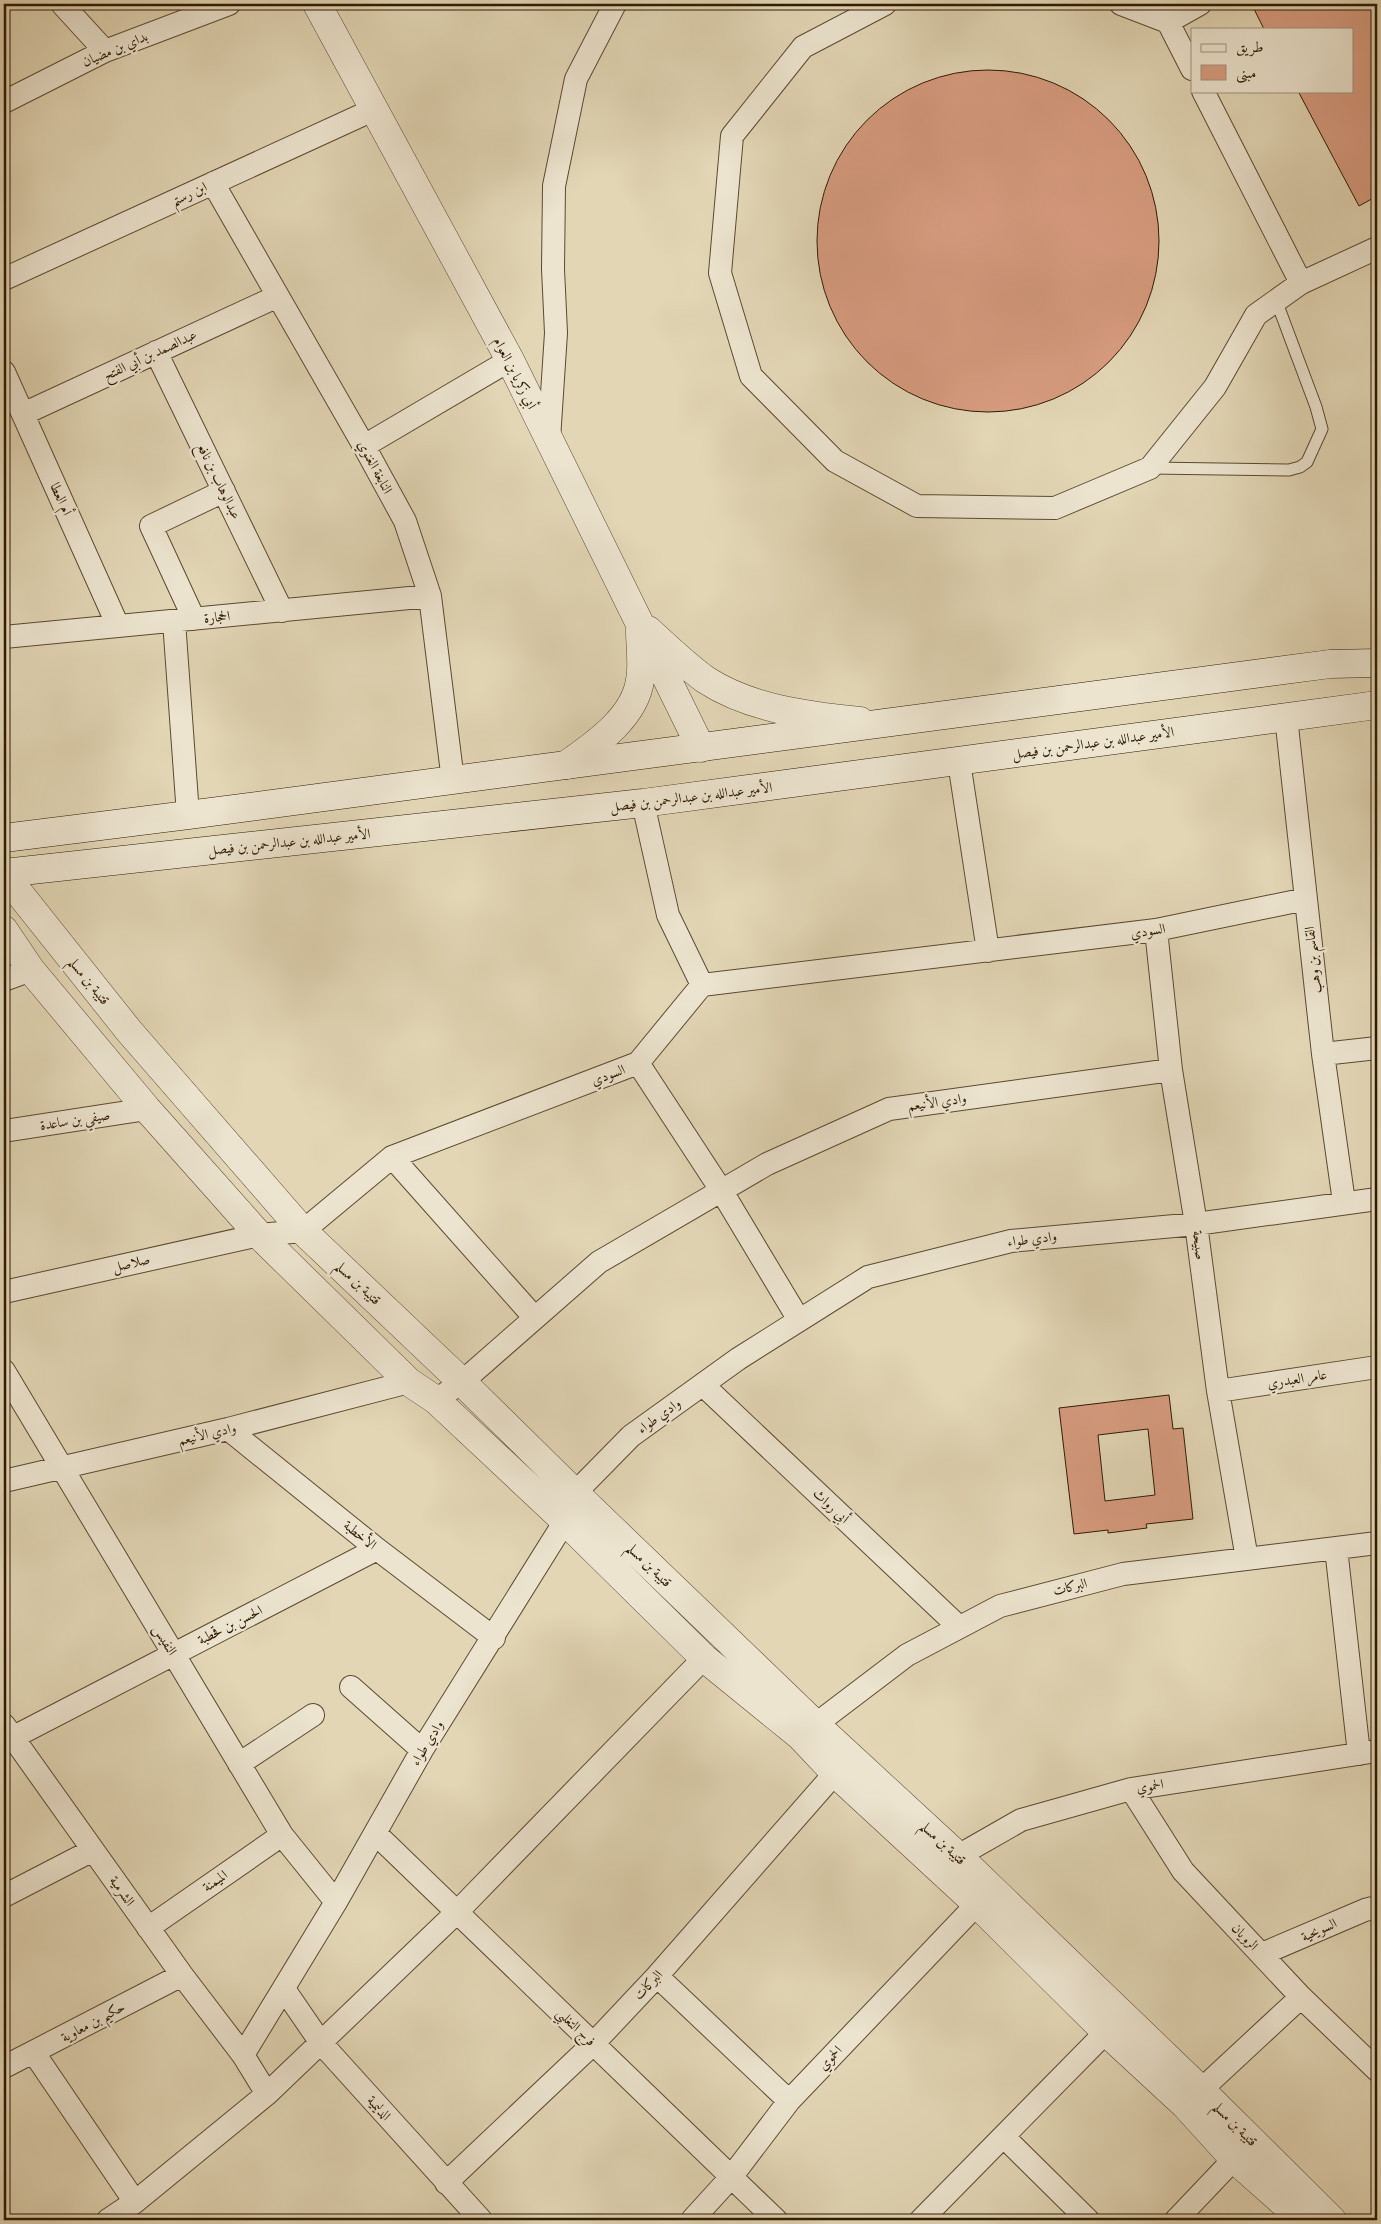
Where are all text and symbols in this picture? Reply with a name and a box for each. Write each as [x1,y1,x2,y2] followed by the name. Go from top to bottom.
[80,28,151,73] street label: بداي بن مضيان
[1191,28,1354,92] legend
[1236,38,1263,57] text: طريق
[1236,64,1256,84] text: مبنى
[168,178,212,214] street label: ابن رستم
[100,324,201,388] street label: عبدالصمد بن أبي الفتح
[486,333,543,414] street label: أبي زكريا بن العوام
[351,438,396,498] street label: النابغة الغنوي
[189,440,245,524] street label: عبدالوهاب بن نافع
[43,479,78,520] street label: أم العطا
[203,607,231,627] street label: الحجارة
[1011,721,1175,765] street label: الأمير عبدالله بن عبدالرحمن بن فيصل
[609,777,773,817] street label: الأمير عبدالله بن عبدالرحمن بن فيصل
[207,823,371,861] street label: الأمير عبدالله بن عبدالرحمن بن فيصل
[1129,920,1167,945] street label: السودي
[1301,925,1330,994] street label: القاسم بن وهب
[60,954,113,1012] street label: قتيبة بن مسلم
[588,1061,629,1092] street label: السودي
[906,1087,968,1119] street label: وادي الأنيعم
[39,1106,112,1139] street label: صيفي بن ساعدة
[1006,1228,1058,1253] street label: وادي طواء
[1189,1229,1209,1261] street label: صبيحة
[110,1250,152,1278] street label: صلاصل
[328,1258,384,1313] street label: قتيبة بن مسلم
[1266,1366,1328,1395] street label: عامر العبدري
[634,1394,686,1440] street label: وادي طواء
[176,1417,239,1454] street label: وادي الأنيعم
[807,1483,855,1530] street label: أبي رواث
[340,1515,381,1553] street label: الأخطبة
[619,1539,675,1595] street label: قتيبة بن مسلم
[1051,1575,1089,1599] street label: البركات
[195,1601,266,1649] street label: الحسن بن قحطبة
[148,1622,181,1659] street label: النفيس
[407,1717,450,1770] street label: وادي طواء
[1135,1775,1165,1800] street label: الحموي
[913,1818,969,1873] street label: قتيبة بن مسلم
[199,1866,231,1896] street label: الميمنة
[105,1873,138,1910] street label: الشرمية
[1299,1915,1339,1945] street label: السويحية
[1228,1920,1262,1954] street label: الرويان
[630,1966,666,2004] street label: البركات
[58,1998,130,2050] street label: حكيم بن معاوية
[550,2004,599,2053] street label: فرج التغلبي
[814,2042,848,2076] street label: الحموي
[363,2092,395,2124] street label: الدليمية
[1205,2098,1261,2154] street label: قتيبة بن مسلم

